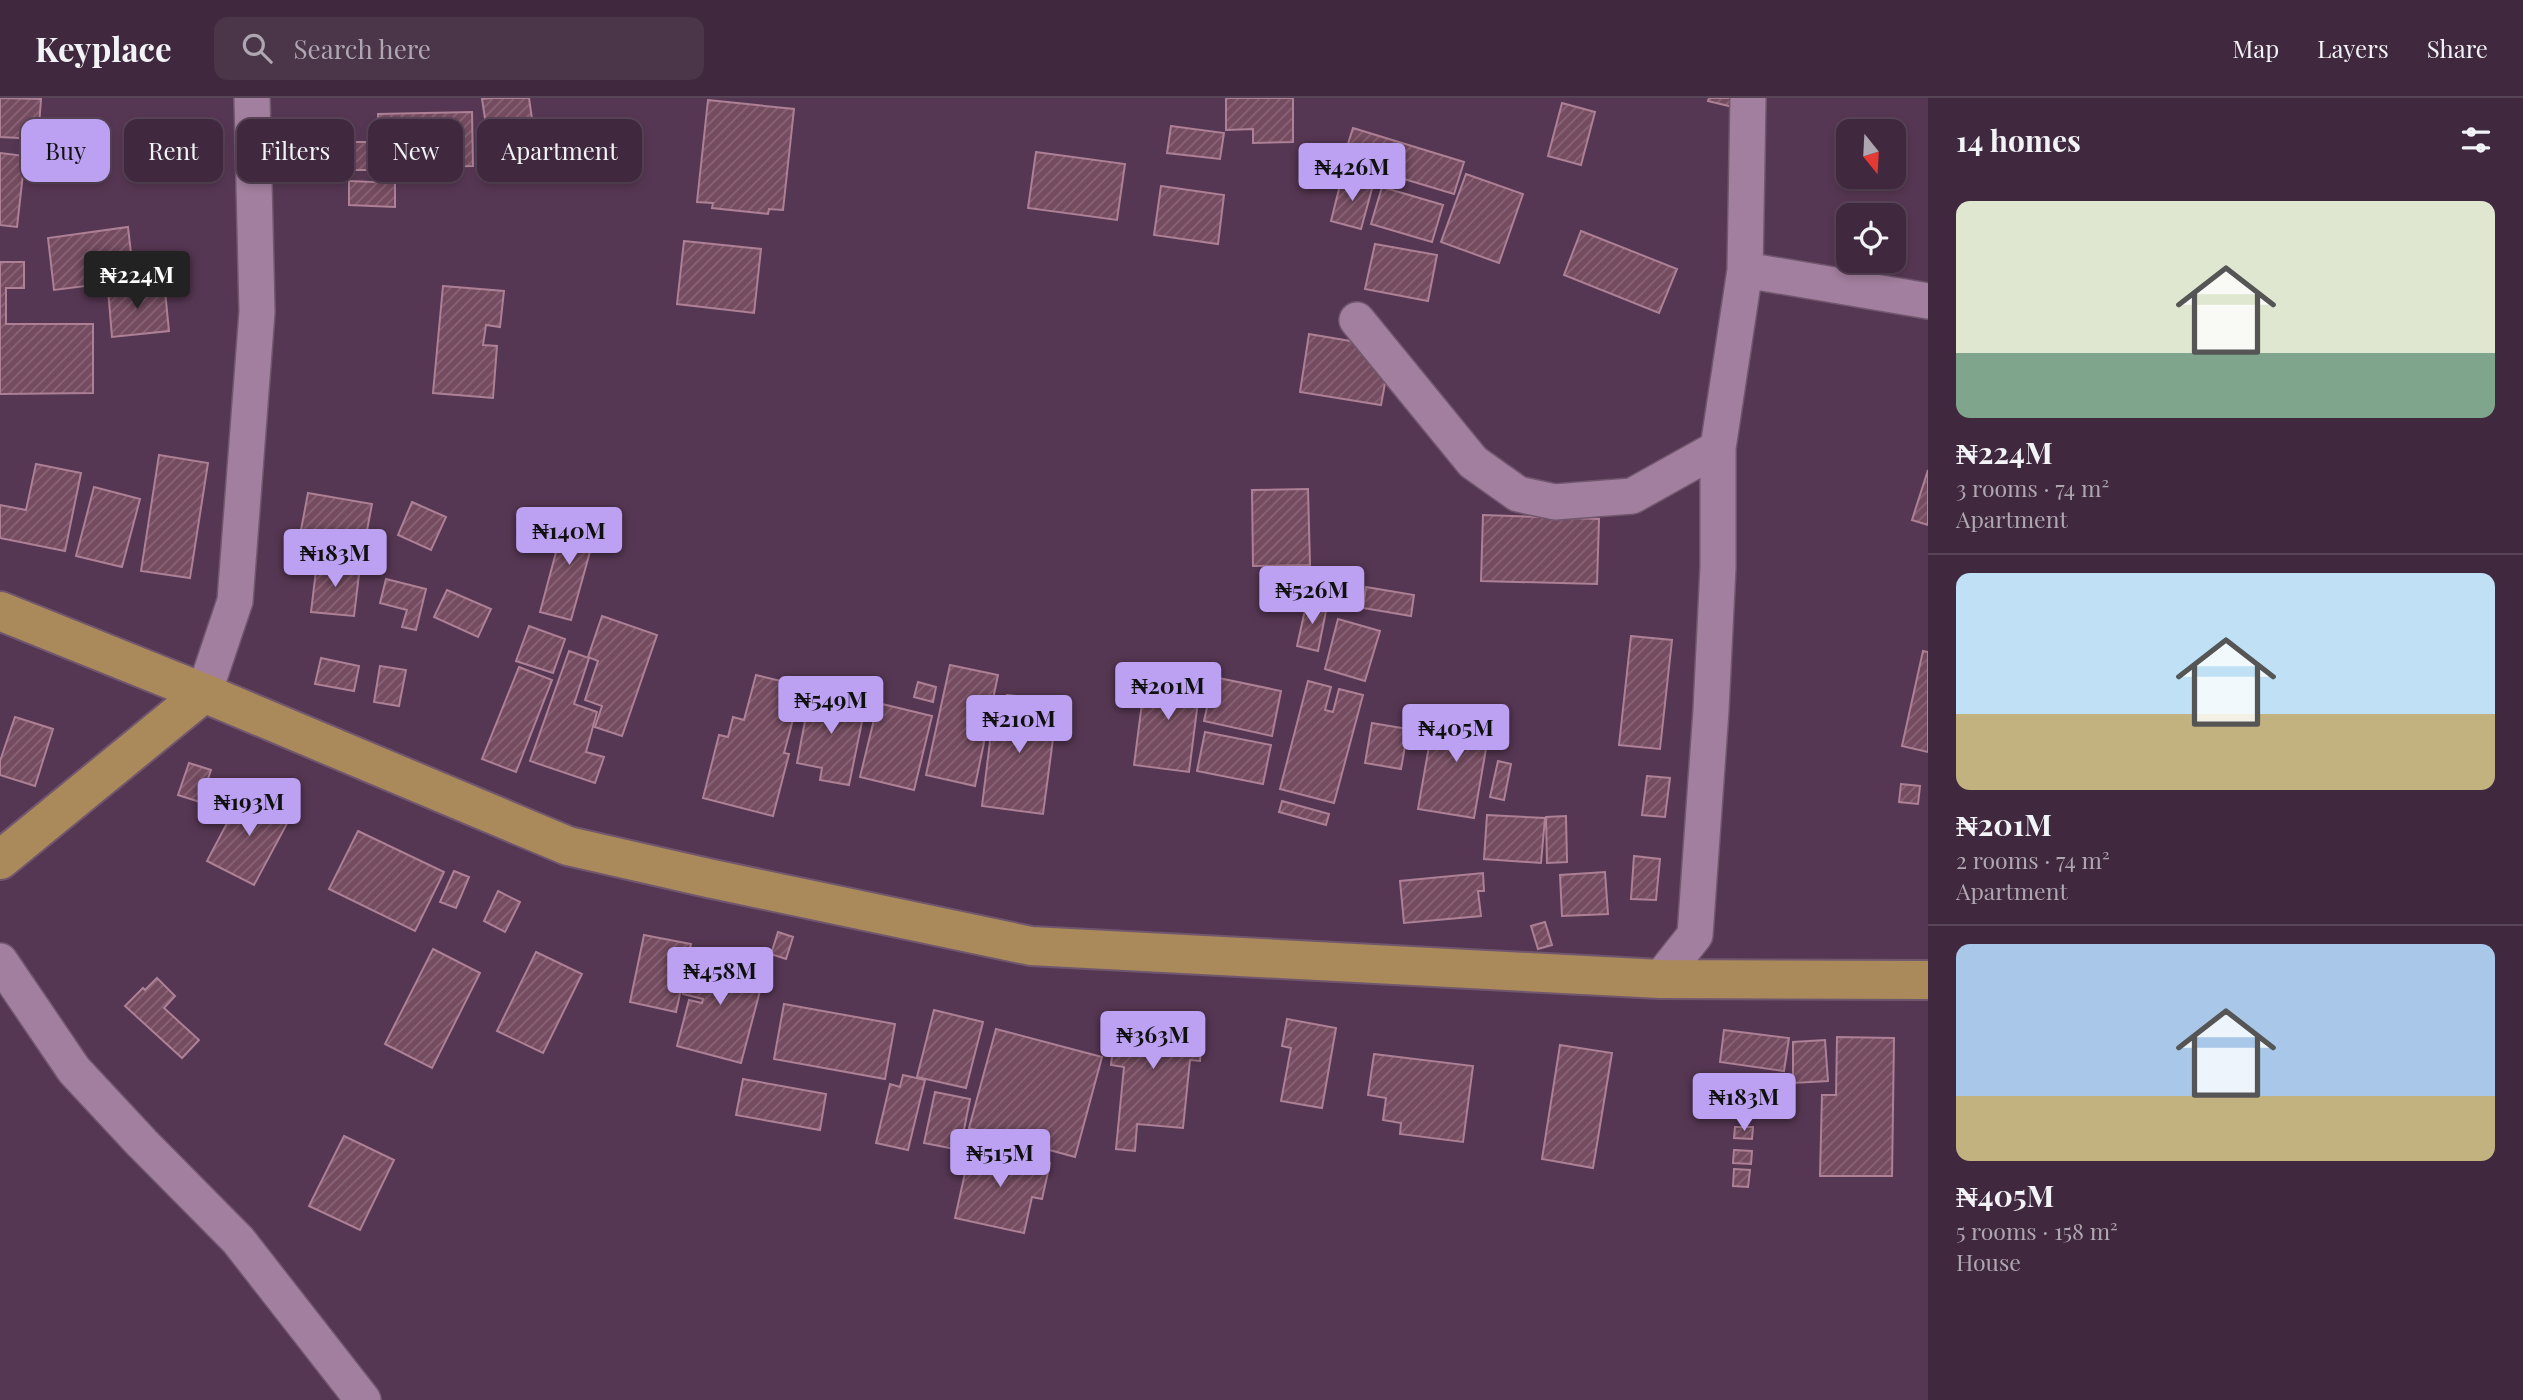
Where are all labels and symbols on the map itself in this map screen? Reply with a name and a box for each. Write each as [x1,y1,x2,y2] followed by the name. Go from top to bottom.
[1836,119,1906,189] north arrow
[1303,144,1401,203] pin: ₦426M
[88,252,186,311] pin: ₦224M
[520,508,618,567] pin: ₦140M
[286,530,384,589] pin: ₦183M
[1263,566,1361,626] pin: ₦526M
[1119,662,1217,722] pin: ₦201M
[782,676,880,736] pin: ₦549M
[970,696,1068,755] pin: ₦210M
[1407,704,1505,764] pin: ₦405M
[200,778,298,838] pin: ₦193M
[671,948,769,1007] pin: ₦458M
[1104,1012,1202,1071] pin: ₦363M
[1695,1074,1793,1133] pin: ₦183M
[951,1130,1049,1189] pin: ₦515M

